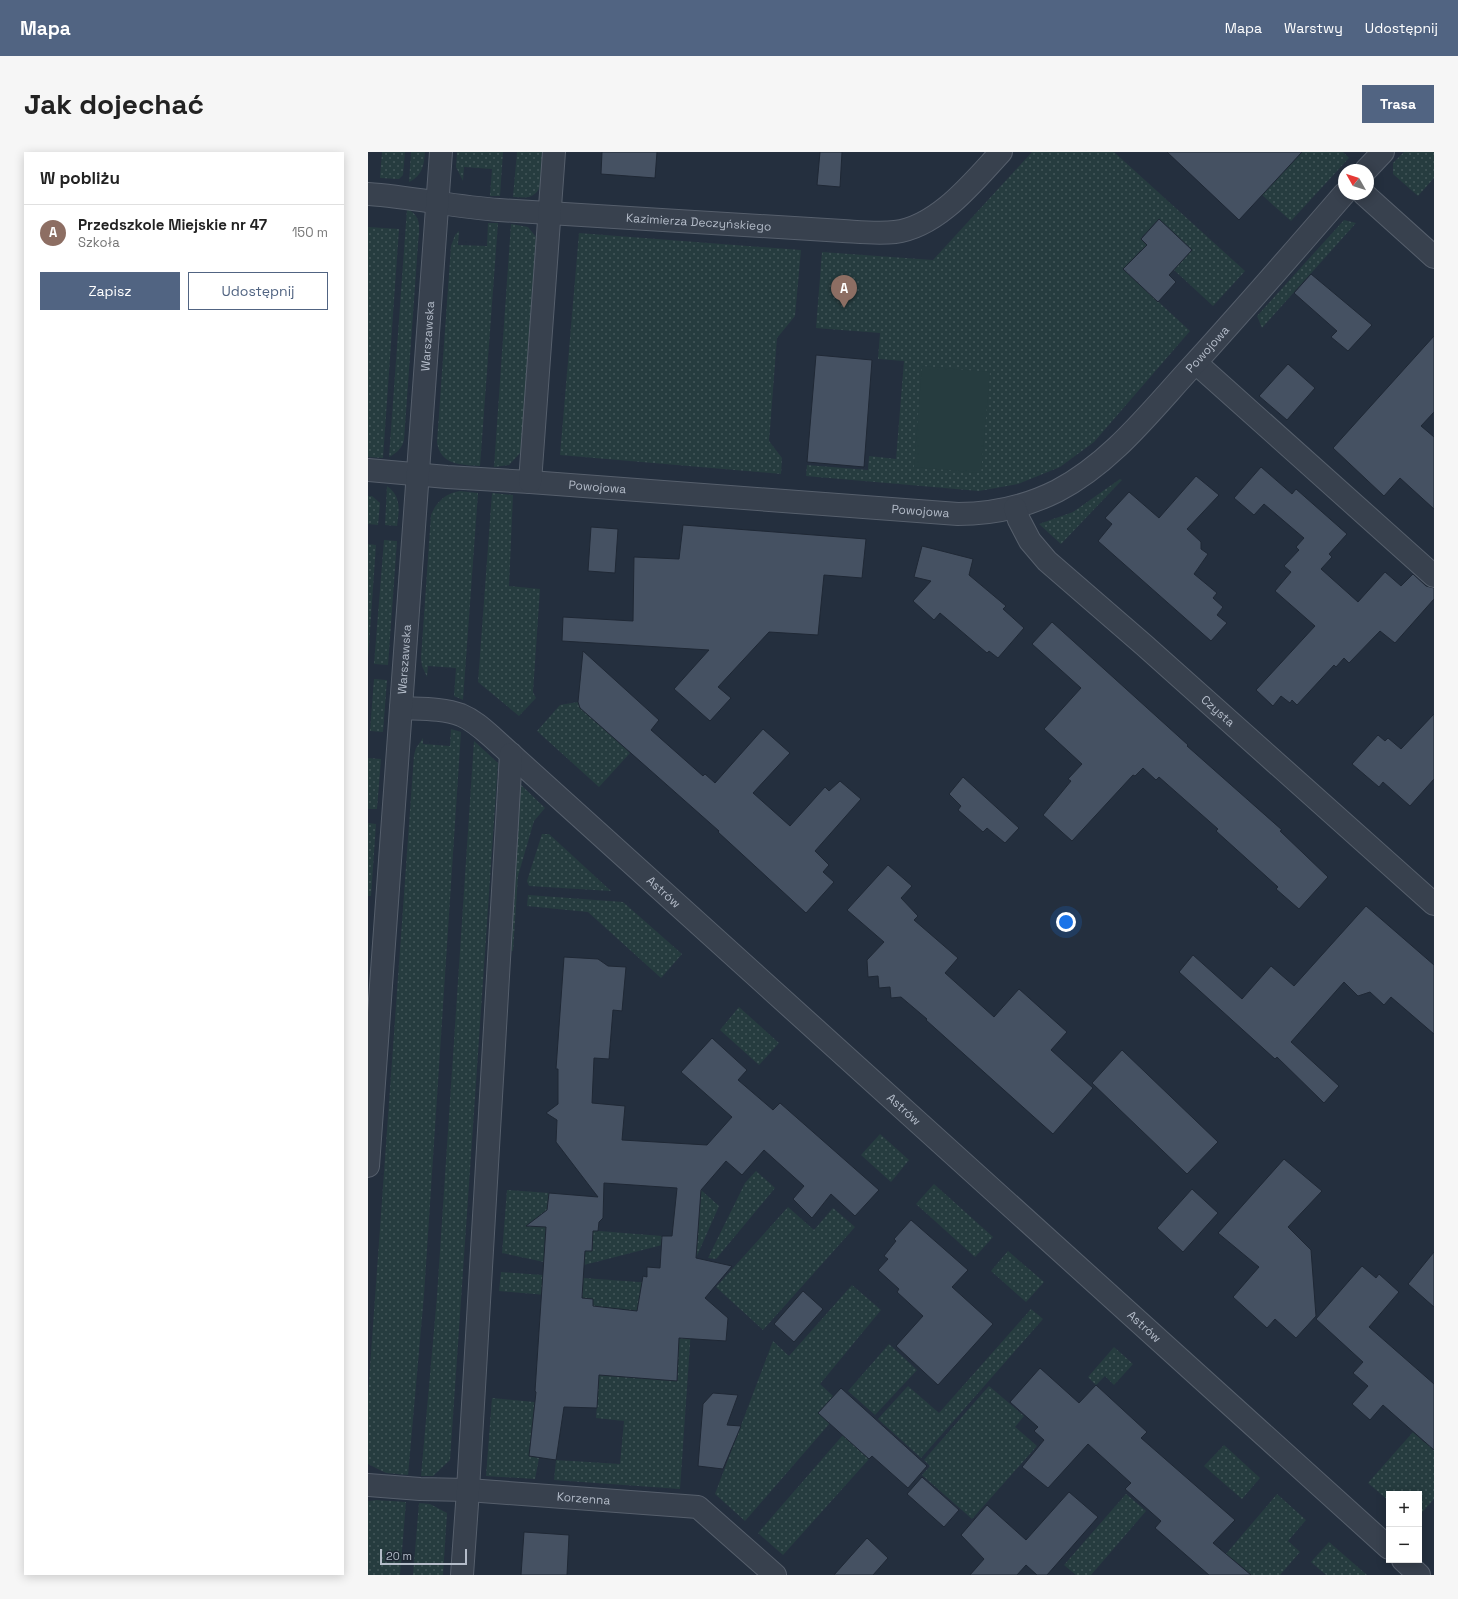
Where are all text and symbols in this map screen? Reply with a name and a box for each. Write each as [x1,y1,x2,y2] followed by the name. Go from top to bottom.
[20,16,71,41] text: Mapa
[1225,19,1262,37] text: Mapa
[1284,19,1343,37] text: Warstwy
[1365,19,1438,37] text: Udostępnij
[1362,85,1434,123] button: Trasa
[24,86,204,122] text: Jak dojechać
[1338,164,1374,200] north arrow
[40,167,120,189] text: W pobliżu
[625,210,772,235] street label: Kazimierza Deczyńskiego
[78,215,267,234] text: Przedszkole Miejskie nr 47
[49,224,57,241] text: A
[292,224,328,241] text: 150 m
[78,234,120,251] text: Szkoła
[40,272,180,310] button: Zapisz
[188,272,328,310] button: Udostępnij
[831,275,857,308] pin: A
[417,300,438,372] street label: Warszawska
[1182,322,1233,376] street label: Powojowa
[568,477,627,497] street label: Powojowa
[891,501,950,521] street label: Powojowa
[394,624,415,695] street label: Warszawska
[1198,692,1238,730] street label: Czysta
[643,873,684,912] street label: Astrów
[1056,912,1076,932] your location
[883,1090,924,1129] street label: Astrów
[1124,1307,1165,1346] street label: Astrów
[556,1489,611,1509] street label: Korzenna
[1386,1491,1422,1563] map controls
[1386,1491,1422,1527] button: +
[1386,1527,1422,1563] button: −
[380,1547,467,1566] scale bar
[386,1549,412,1563] text: 20 m

